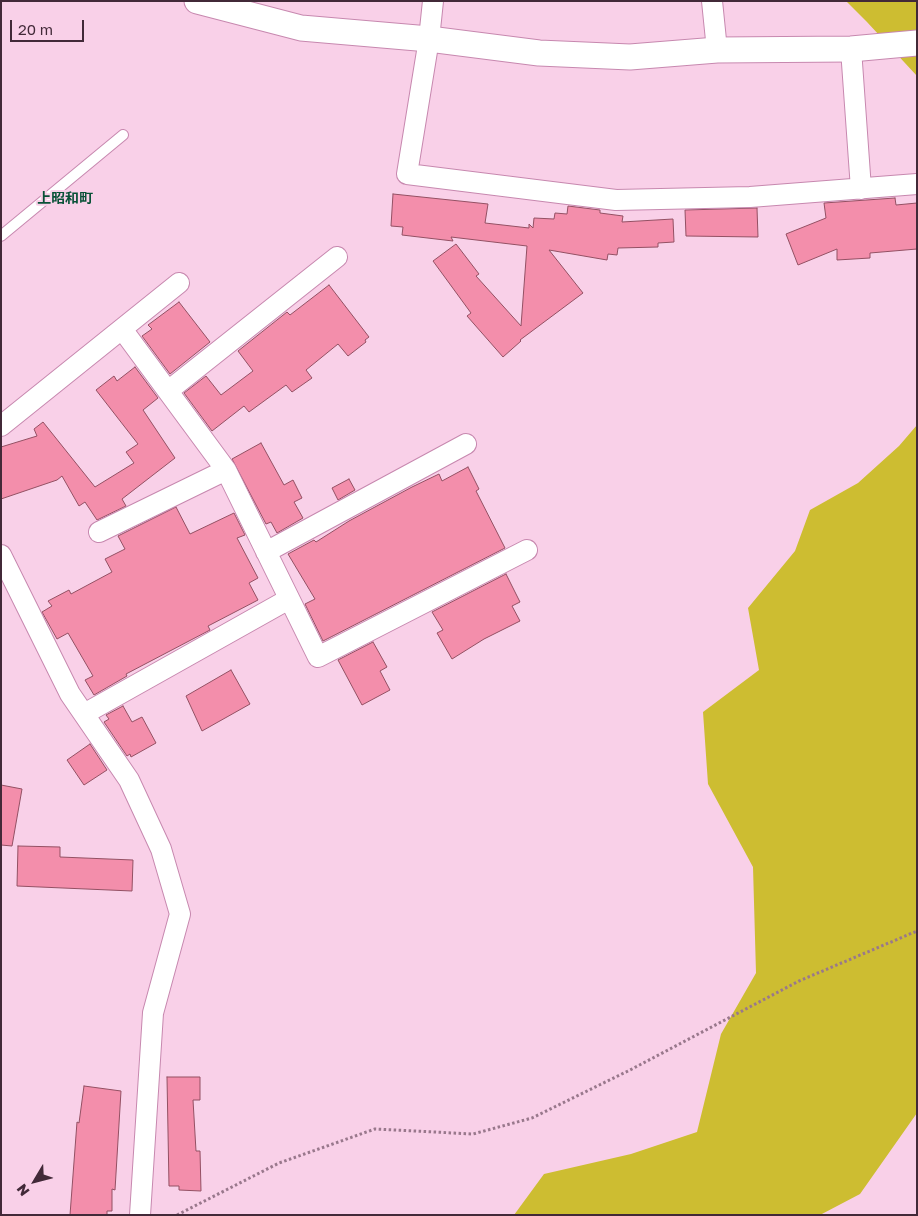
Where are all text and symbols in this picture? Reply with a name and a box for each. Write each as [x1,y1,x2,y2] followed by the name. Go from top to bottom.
[12,10,86,42] scale bar
[18,20,53,38] text: 20 m
[37,191,93,207] district label: 上昭和町
[10,1156,60,1206] north arrow
[13,1181,33,1200] text: N

